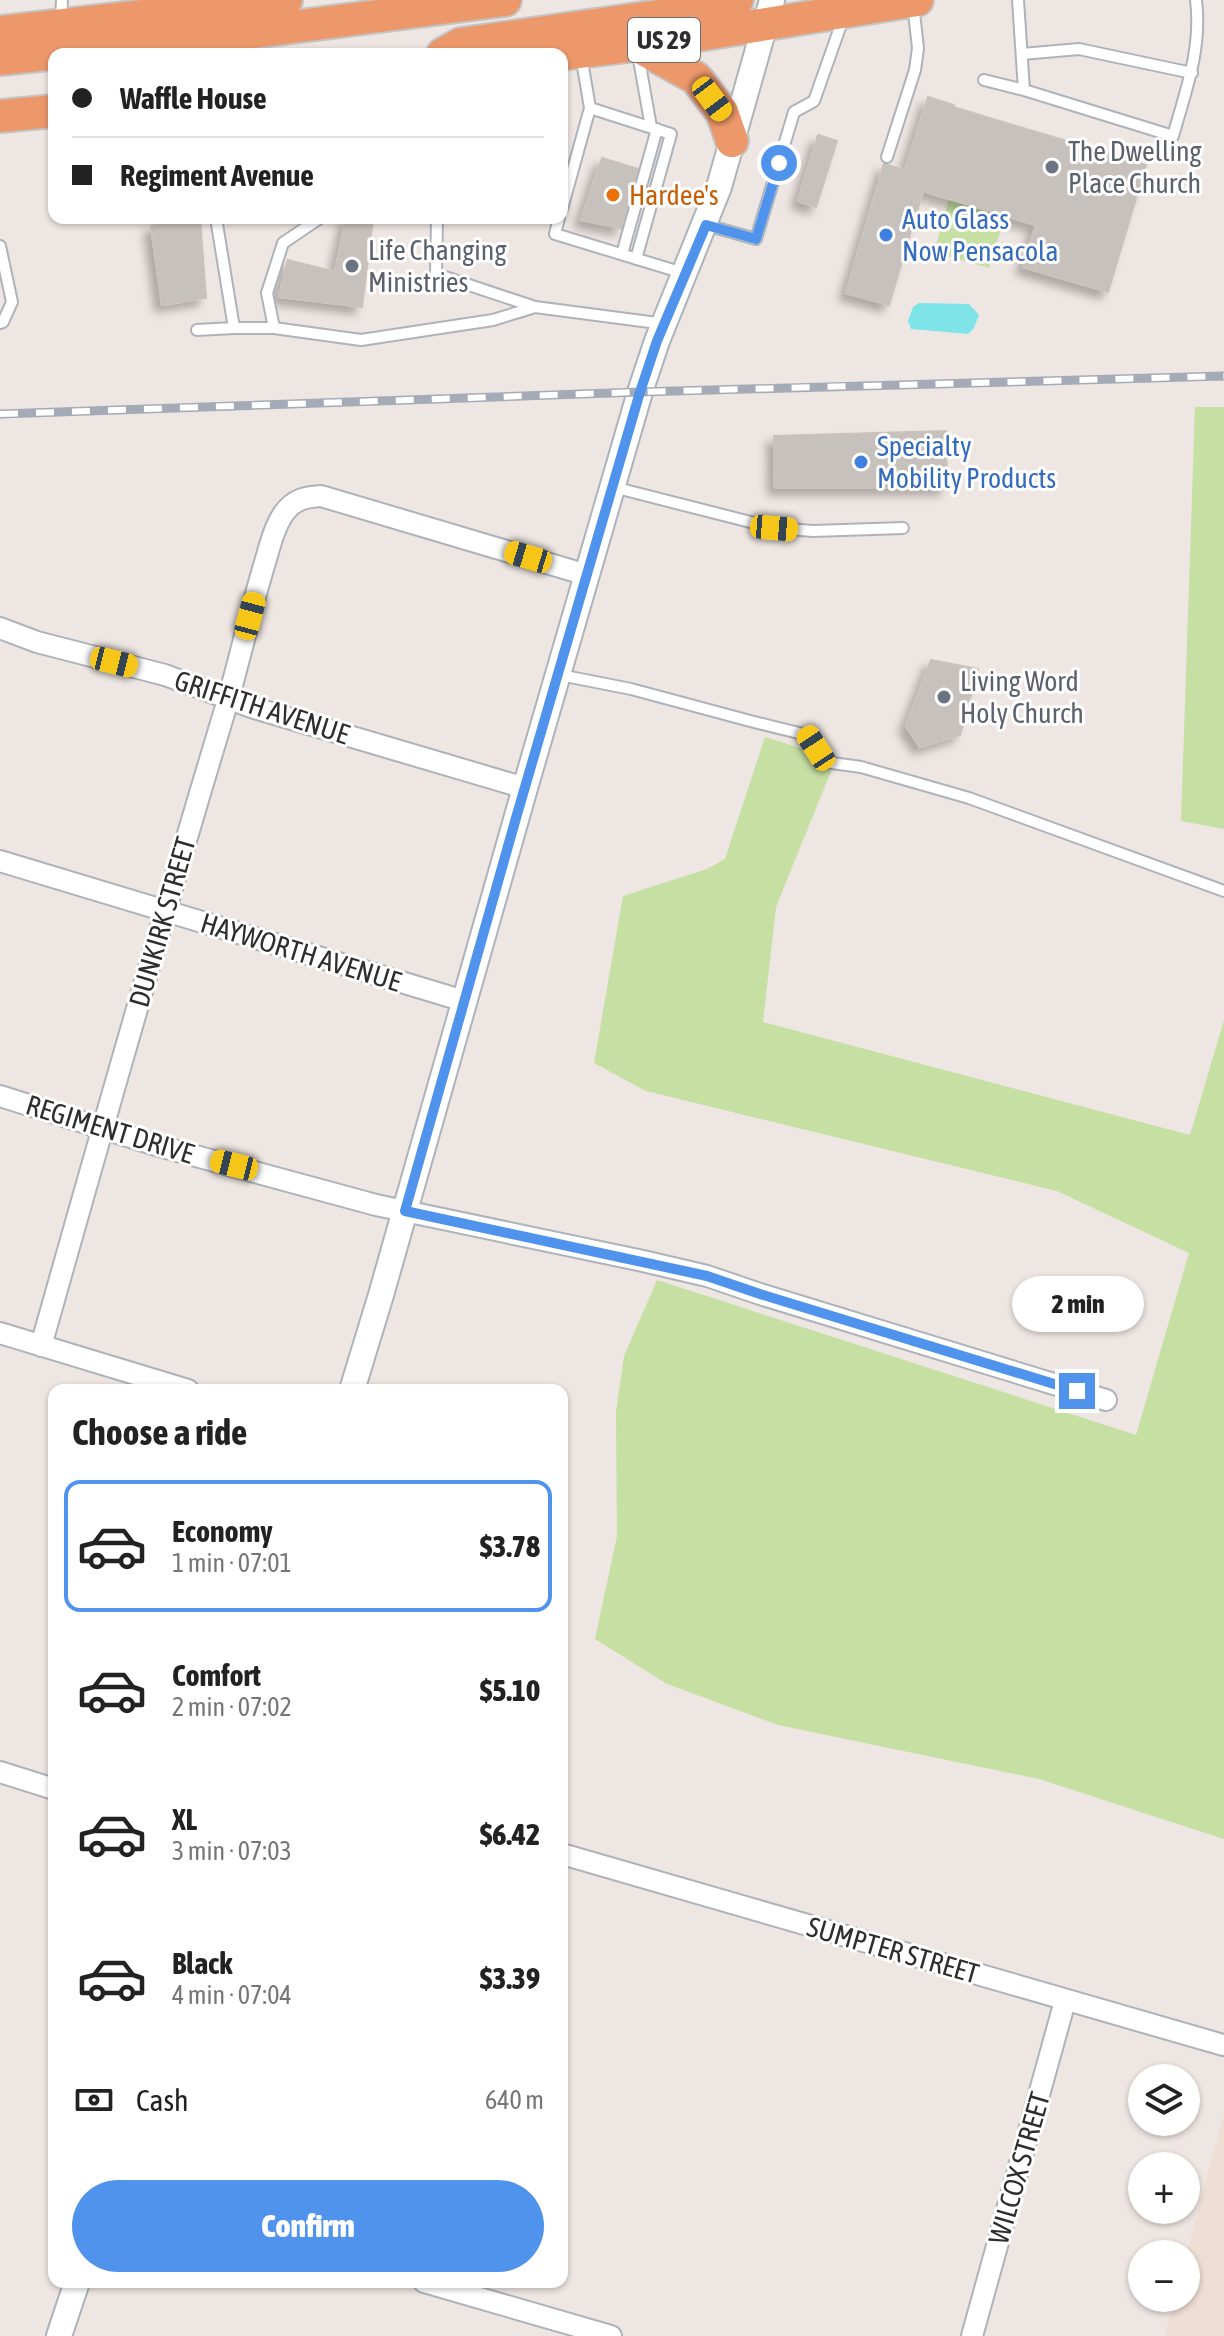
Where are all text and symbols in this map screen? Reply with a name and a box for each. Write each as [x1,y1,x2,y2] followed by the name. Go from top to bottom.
[628,18,700,62] road number: US 29
[688,73,736,125] car
[120,81,267,115] text: Waffle House
[1068,135,1202,199] place label: The Dwelling Place Church
[761,145,797,181] route start
[120,158,314,192] text: Regiment Avenue
[1043,158,1061,176] marker: The Dwelling Place Church
[629,179,719,211] place label: Hardee's
[604,186,622,204] marker: Hardee's
[902,203,1059,267] place label: Auto Glass Now Pensacola
[877,226,895,244] marker: Auto Glass Now Pensacola
[368,234,506,298] place label: Life Changing Ministries
[343,257,361,275] marker: Life Changing Ministries
[877,430,1056,494] place label: Specialty Mobility Products
[852,453,870,471] marker: Specialty Mobility Products
[749,514,799,542] car
[502,539,554,575] car
[232,590,268,642] car
[88,645,140,679] car
[171,664,353,750] street label: GRIFFITH AVENUE
[960,665,1084,729] place label: Living Word Holy Church
[935,688,953,706] marker: Living Word Holy Church
[793,721,839,775] car
[122,833,202,1011] street label: DUNKIRK STREET
[197,906,405,998] street label: HAYWORTH AVENUE
[22,1088,198,1170] street label: REGIMENT DRIVE
[208,1148,260,1182] car
[1011,1275,1143,1331] callout: 2 min
[1051,1289,1105,1319] text: 2 min
[1059,1373,1095,1409] route end
[72,1411,247,1453] text: Choose a ride
[76,1510,148,1582] icon: car
[172,1514,273,1548] text: Economy
[480,1529,540,1563] text: $3.78
[172,1548,292,1578] text: 1 min · 07:01
[76,1654,148,1726] icon: car
[172,1658,261,1692] text: Comfort
[480,1673,540,1707] text: $5.10
[172,1692,292,1722] text: 2 min · 07:02
[76,1798,148,1870] icon: car
[172,1802,197,1836] text: XL
[480,1817,540,1851] text: $6.42
[172,1836,292,1866] text: 3 min · 07:03
[804,1910,982,1990] street label: SUMPTER STREET
[76,1942,148,2014] icon: car
[172,1946,232,1980] text: Black
[480,1961,540,1995] text: $3.39
[172,1980,292,2010] text: 4 min · 07:04
[1128,2064,1200,2312] map controls
[1128,2064,1200,2136] button: layers
[72,2078,116,2122] icon: cash
[136,2083,189,2117] text: Cash
[485,2085,544,2115] text: 640 m
[982,2088,1056,2248] street label: WILCOX STREET
[1128,2152,1200,2224] button: +
[72,2180,544,2272] button: Confirm
[1128,2240,1200,2312] button: −

